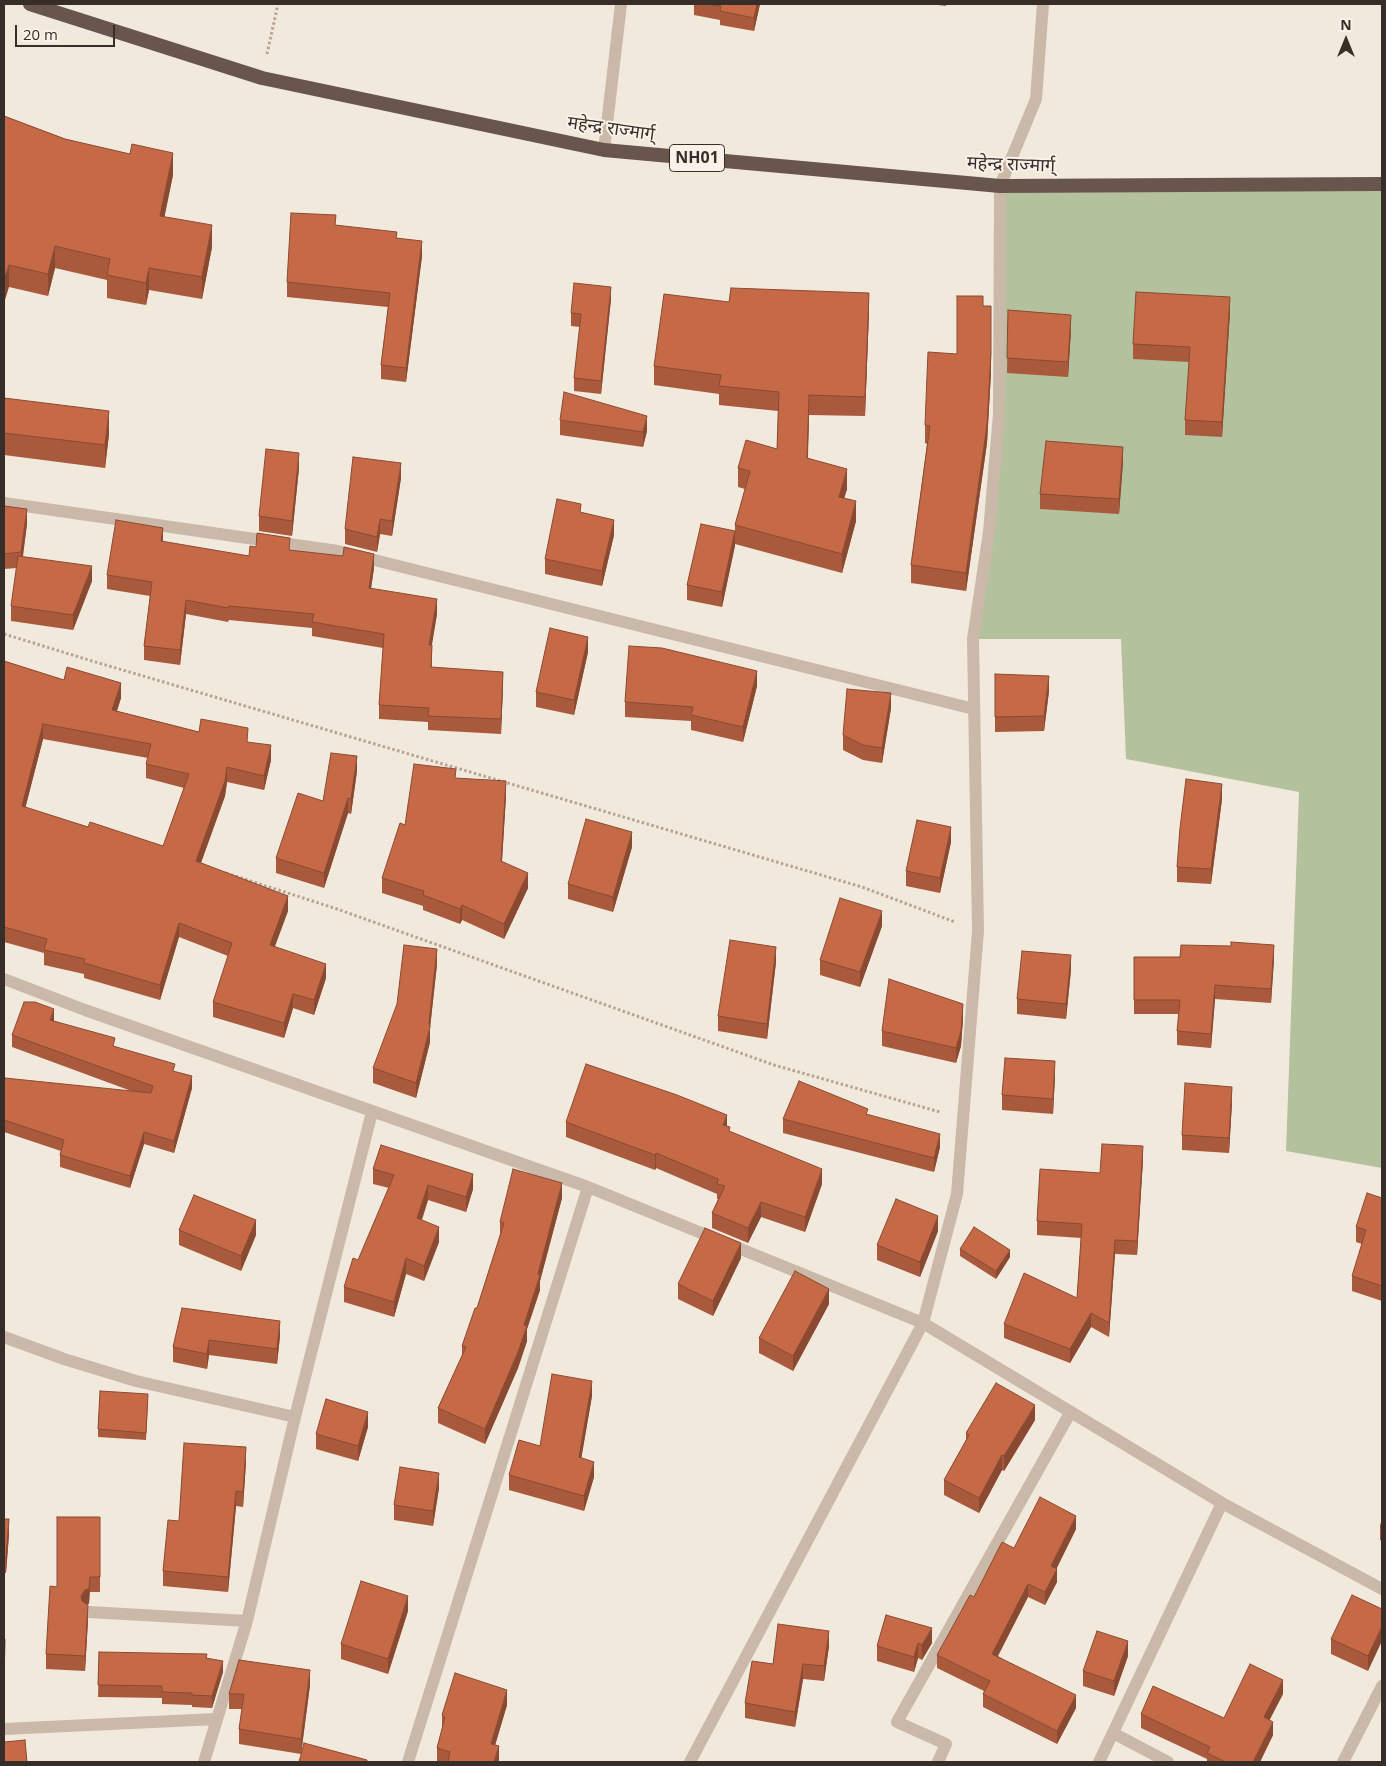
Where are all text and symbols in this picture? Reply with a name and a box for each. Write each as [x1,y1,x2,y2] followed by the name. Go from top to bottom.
[18,15,118,47] scale bar
[1321,15,1371,65] north arrow
[1340,15,1352,34] text: N
[23,24,58,44] text: 20 m
[566,112,656,146] street label: महेन्द्र राज्मार्ग्
[670,144,724,172] road number: NH01
[967,153,1055,177] street label: महेन्द्र राज्मार्ग्

